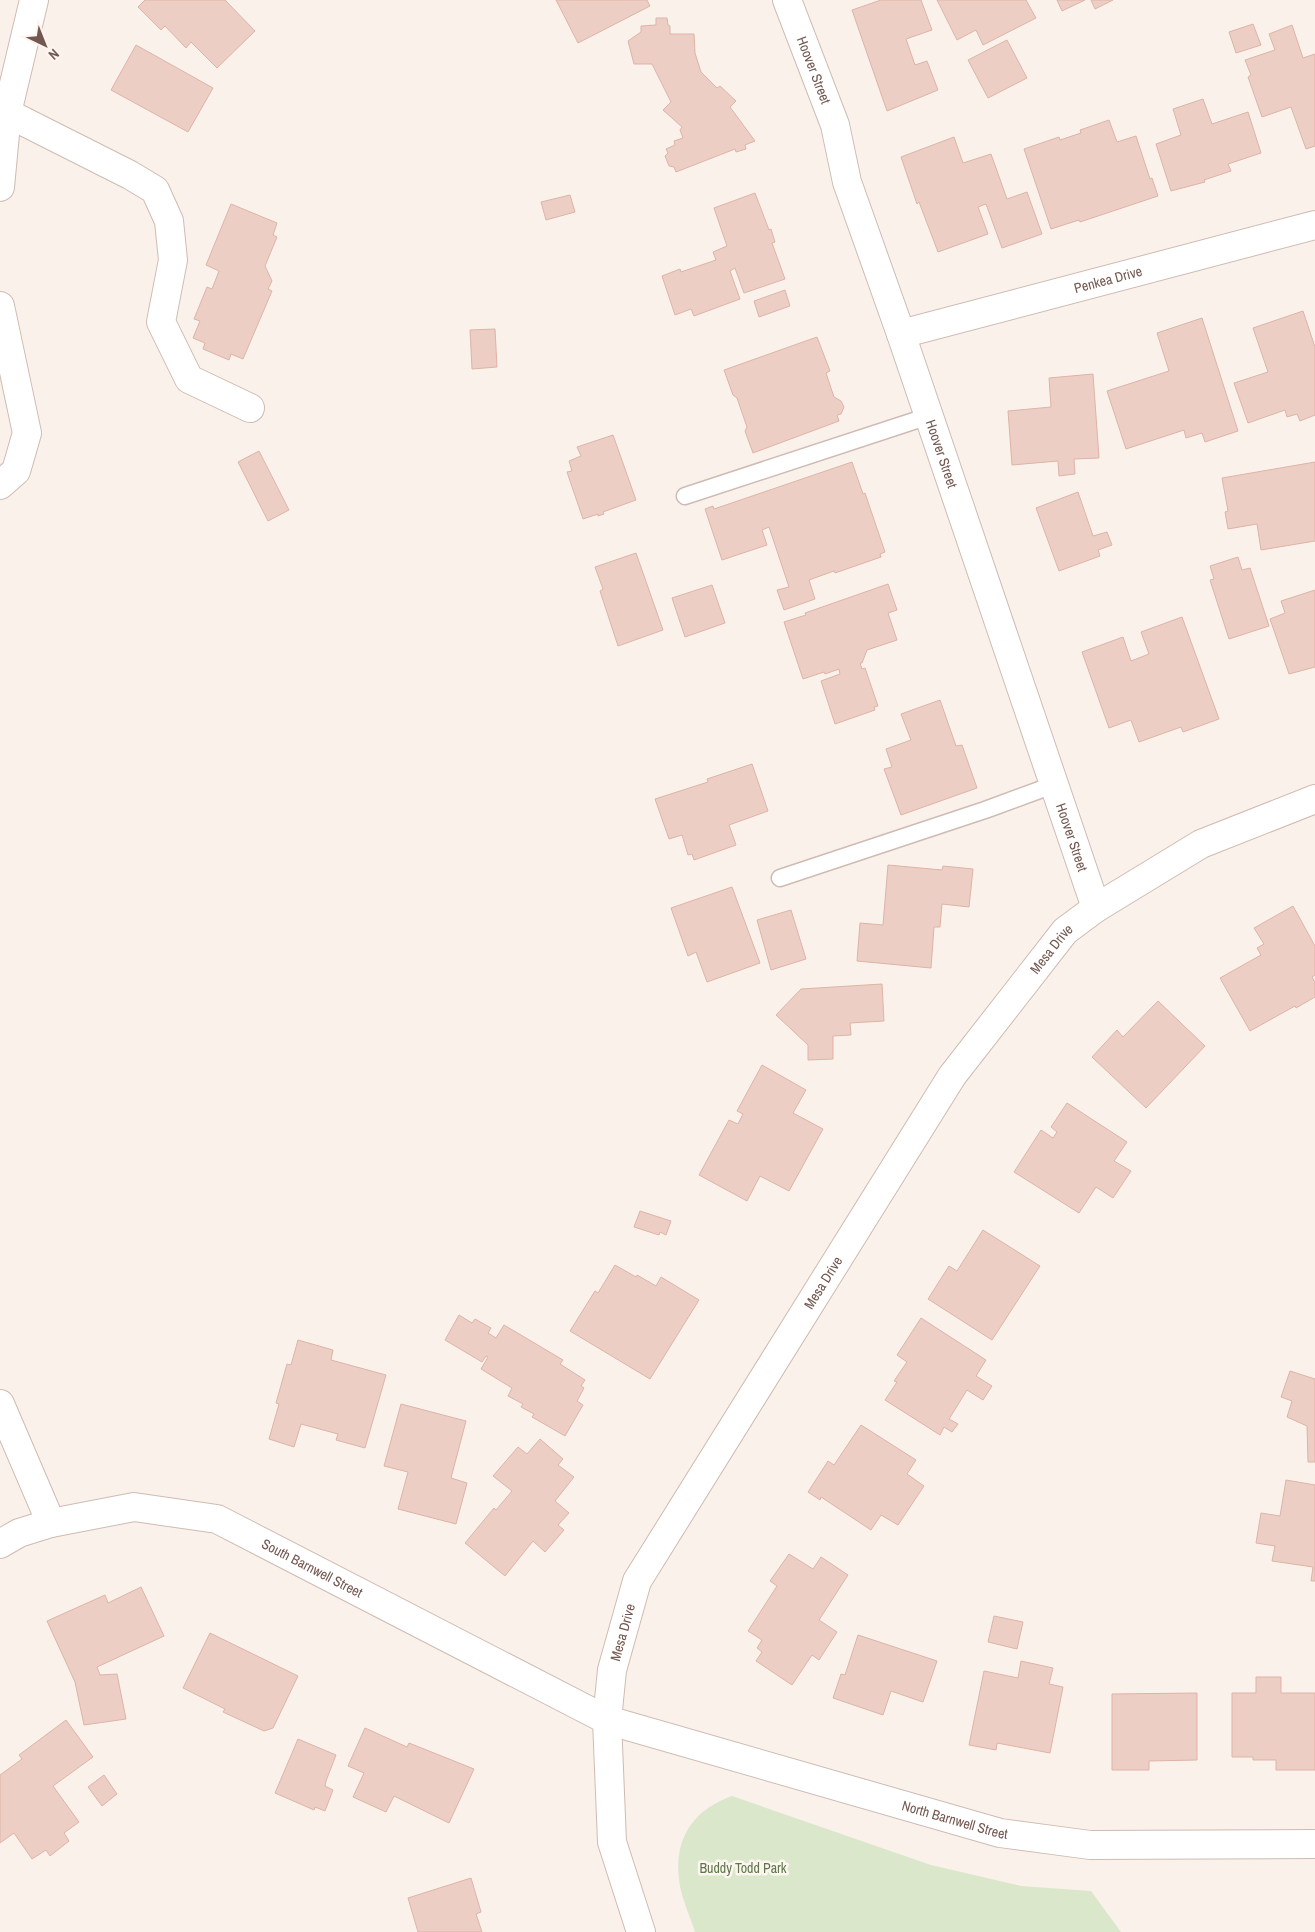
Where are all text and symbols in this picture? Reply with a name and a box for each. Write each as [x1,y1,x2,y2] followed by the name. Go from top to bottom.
[20,20,70,70] north arrow
[793,34,835,106] street label: Hoover Street
[45,45,63,64] text: N
[1072,262,1144,297] street label: Penkea Drive
[922,417,962,490] street label: Hoover Street
[1052,801,1092,874] street label: Hoover Street
[1026,920,1076,977] street label: Mesa Drive
[800,1253,846,1312] street label: Mesa Drive
[259,1535,366,1602] street label: South Barnwell Street
[606,1602,639,1663] street label: Mesa Drive
[900,1796,1009,1843] street label: North Barnwell Street
[699,1859,787,1877] park label: Buddy Todd Park

